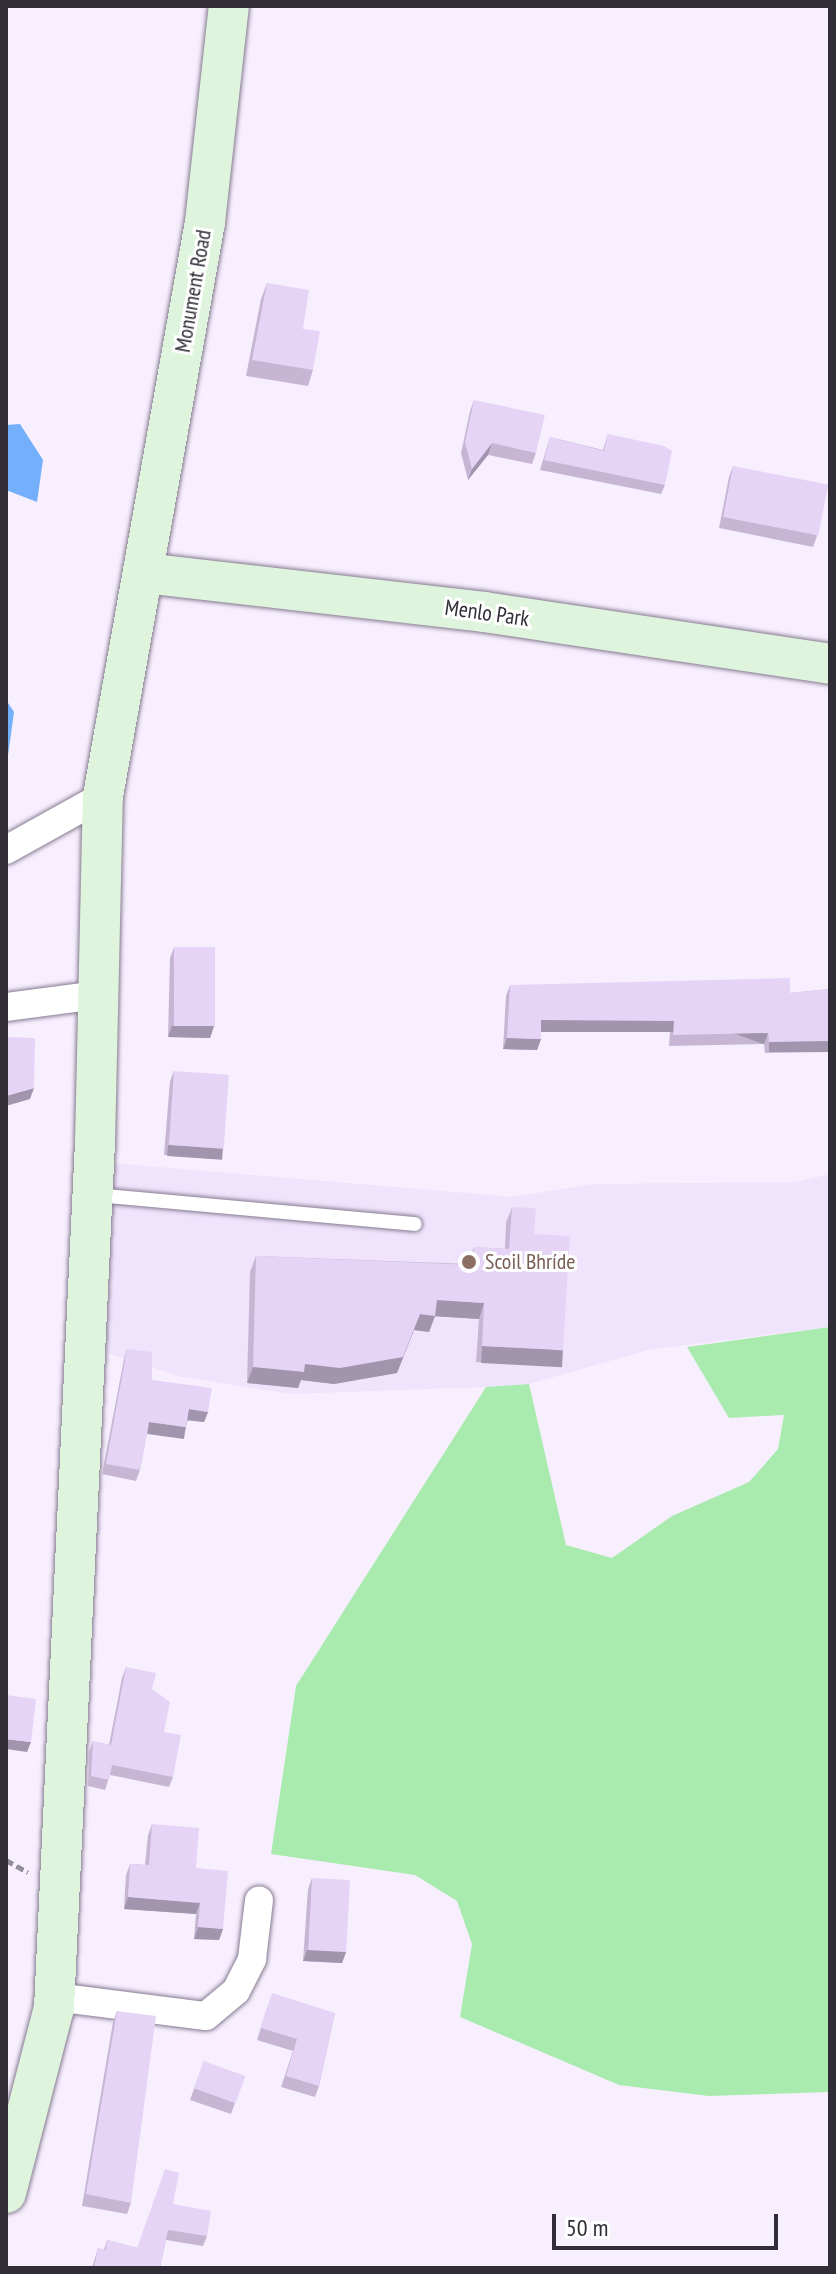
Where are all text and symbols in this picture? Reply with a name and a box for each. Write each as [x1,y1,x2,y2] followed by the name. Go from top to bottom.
[169,228,217,354] street label: Monument Road
[443,594,531,632] street label: Menlo Park
[485,1249,575,1275] place label: Scoil Bhríde
[460,1253,478,1271] marker: Scoil Bhríde
[556,2198,782,2248] scale bar
[566,2212,608,2243] text: 50 m

